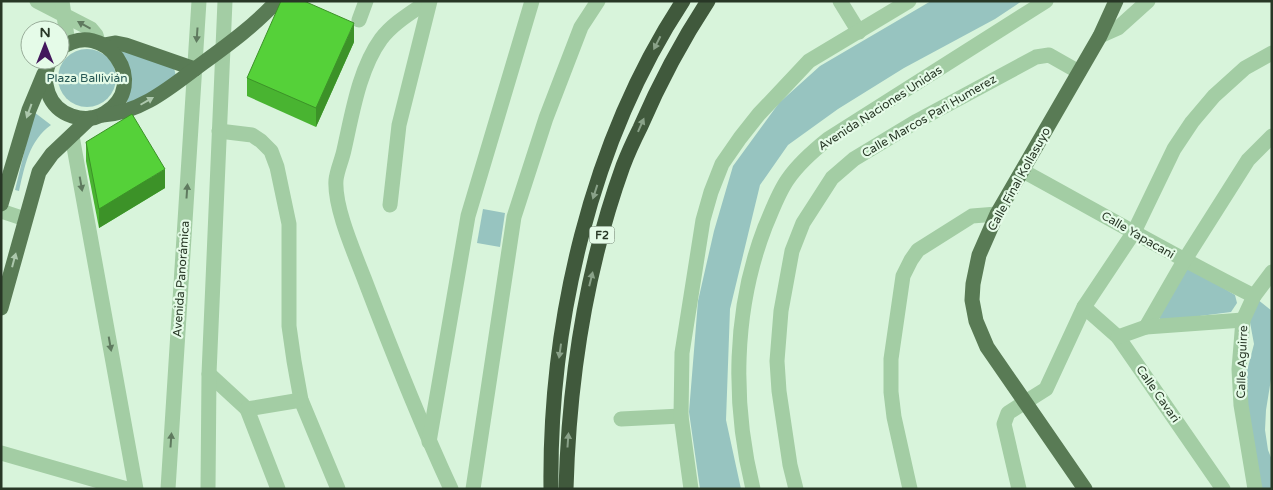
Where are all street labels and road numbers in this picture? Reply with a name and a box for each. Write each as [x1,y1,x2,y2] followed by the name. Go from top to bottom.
[816,63,945,153] street label: Avenida Naciones Unidas
[859,72,999,160] street label: Calle Marcos Pari Humerez
[985,125,1053,233] street label: Calle Final Kollasuyo
[1099,208,1177,262] street label: Calle Yapacani
[170,220,192,338] street label: Avenida Panorámica
[590,226,614,244] road number: F2
[1234,325,1250,399] street label: Calle Aguirre
[1133,363,1183,425] street label: Calle Cavari

